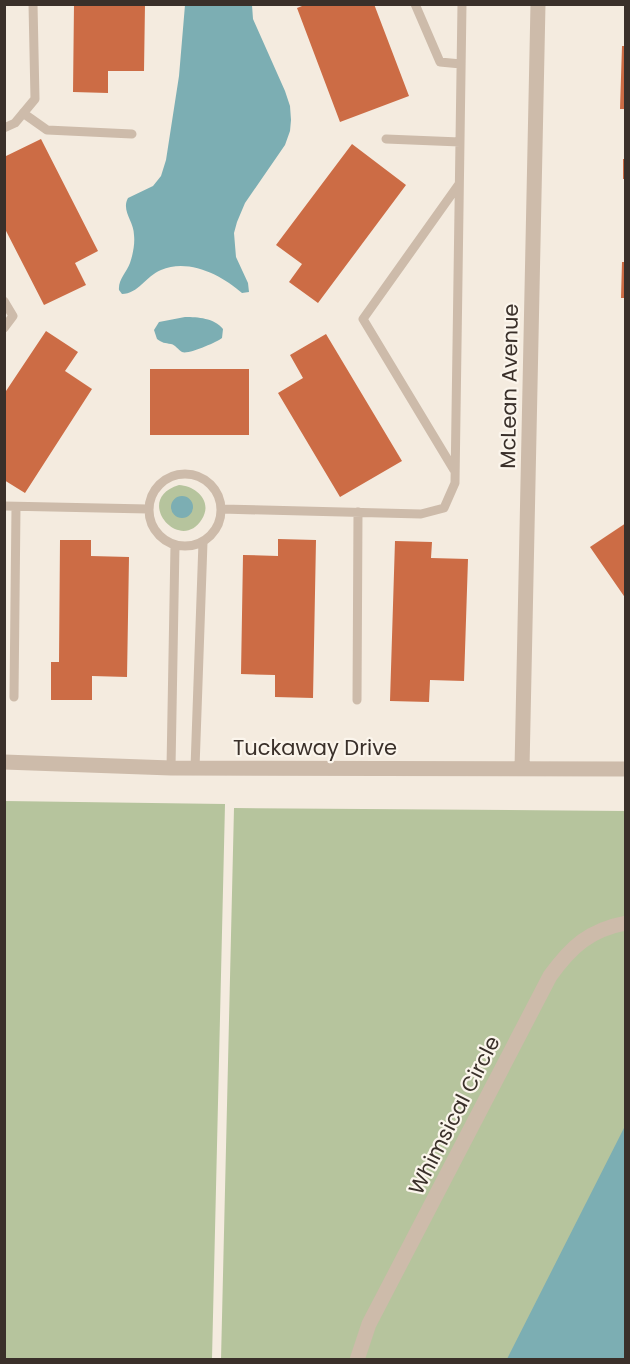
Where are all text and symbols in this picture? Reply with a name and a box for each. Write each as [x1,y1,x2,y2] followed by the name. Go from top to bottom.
[493,303,525,469] street label: McLean Avenue
[233,733,397,762] street label: Tuckaway Drive
[401,1031,507,1199] street label: Whimsical Circle

